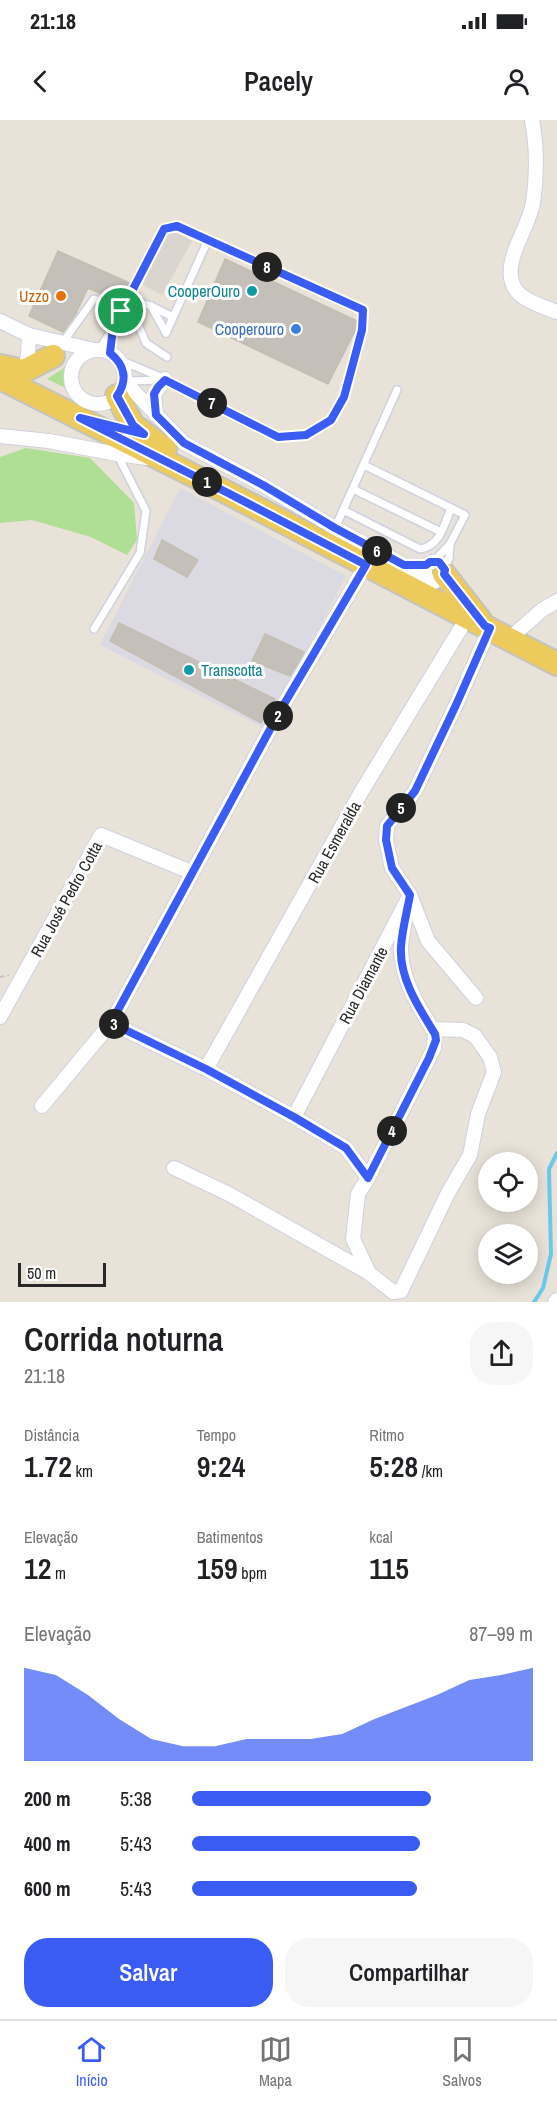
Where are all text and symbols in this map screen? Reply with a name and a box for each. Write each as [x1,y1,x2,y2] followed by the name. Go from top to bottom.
[30,6,76,36] text: 21:18
[244,63,313,99] text: Pacely
[24,65,57,98] icon: back
[500,65,533,98] icon: person
[252,252,282,282] pin: 8
[263,256,271,278] text: 8
[168,280,240,302] place label: CooperOuro
[245,284,259,298] marker: CooperOuro
[19,285,49,307] place label: Uzzo
[95,285,146,336] pin
[54,289,68,303] marker: Uzzo
[104,294,137,327] icon: arrive
[215,318,284,340] place label: Cooperouro
[289,322,303,336] marker: Cooperouro
[197,388,227,418] pin: 7
[208,392,216,414] text: 7
[192,467,222,497] pin: 1
[203,471,211,493] text: 1
[362,536,392,566] pin: 6
[373,540,381,562] text: 6
[201,659,263,681] place label: Transcotta
[182,663,196,677] marker: Transcotta
[263,701,293,731] pin: 2
[274,705,282,727] text: 2
[386,793,416,823] pin: 5
[302,797,366,887] street label: Rua Esmeralda
[397,797,405,819] text: 5
[25,837,107,961] street label: Rua José Pedro Cotta
[333,942,393,1028] street label: Rua Diamante
[99,1009,129,1039] pin: 3
[110,1013,118,1035] text: 3
[377,1116,407,1146] pin: 4
[388,1120,396,1142] text: 4
[478,1152,538,1284] map controls
[478,1152,538,1212] button: locate
[478,1224,538,1284] button: layers
[18,1260,106,1288] scale bar
[27,1262,56,1284] text: 50 m
[24,1317,223,1361] text: Corrida noturna
[470,1322,533,1385] button: share
[24,1362,65,1389] text: 21:18
[24,1424,79,1446] text: Distância
[197,1424,236,1446] text: Tempo
[369,1424,404,1446] text: Ritmo
[24,1446,72,1486] text: 1.72
[197,1446,245,1486] text: 9:24
[369,1446,418,1486] text: 5:28
[72,1460,93,1482] text: km
[418,1460,443,1482] text: /km
[24,1526,78,1548] text: Elevação
[197,1526,263,1548] text: Batimentos
[369,1526,393,1548] text: kcal
[24,1548,51,1588] text: 12
[197,1548,238,1588] text: 159
[369,1548,409,1588] text: 115
[51,1562,66,1584] text: m
[238,1562,267,1584] text: bpm
[24,1620,91,1647] text: Elevação
[469,1620,533,1647] text: 87–99 m
[24,1785,71,1812] text: 200 m
[120,1785,152,1812] text: 5:38
[24,1830,71,1857] text: 400 m
[120,1830,152,1857] text: 5:43
[24,1875,71,1902] text: 600 m
[120,1875,152,1902] text: 5:43
[24,1938,273,2007] button: Salvar
[285,1938,533,2007] button: Compartilhar
[75,2033,108,2091] tab: Início
[259,2033,292,2091] tab: Mapa
[442,2033,482,2091] tab: Salvos

